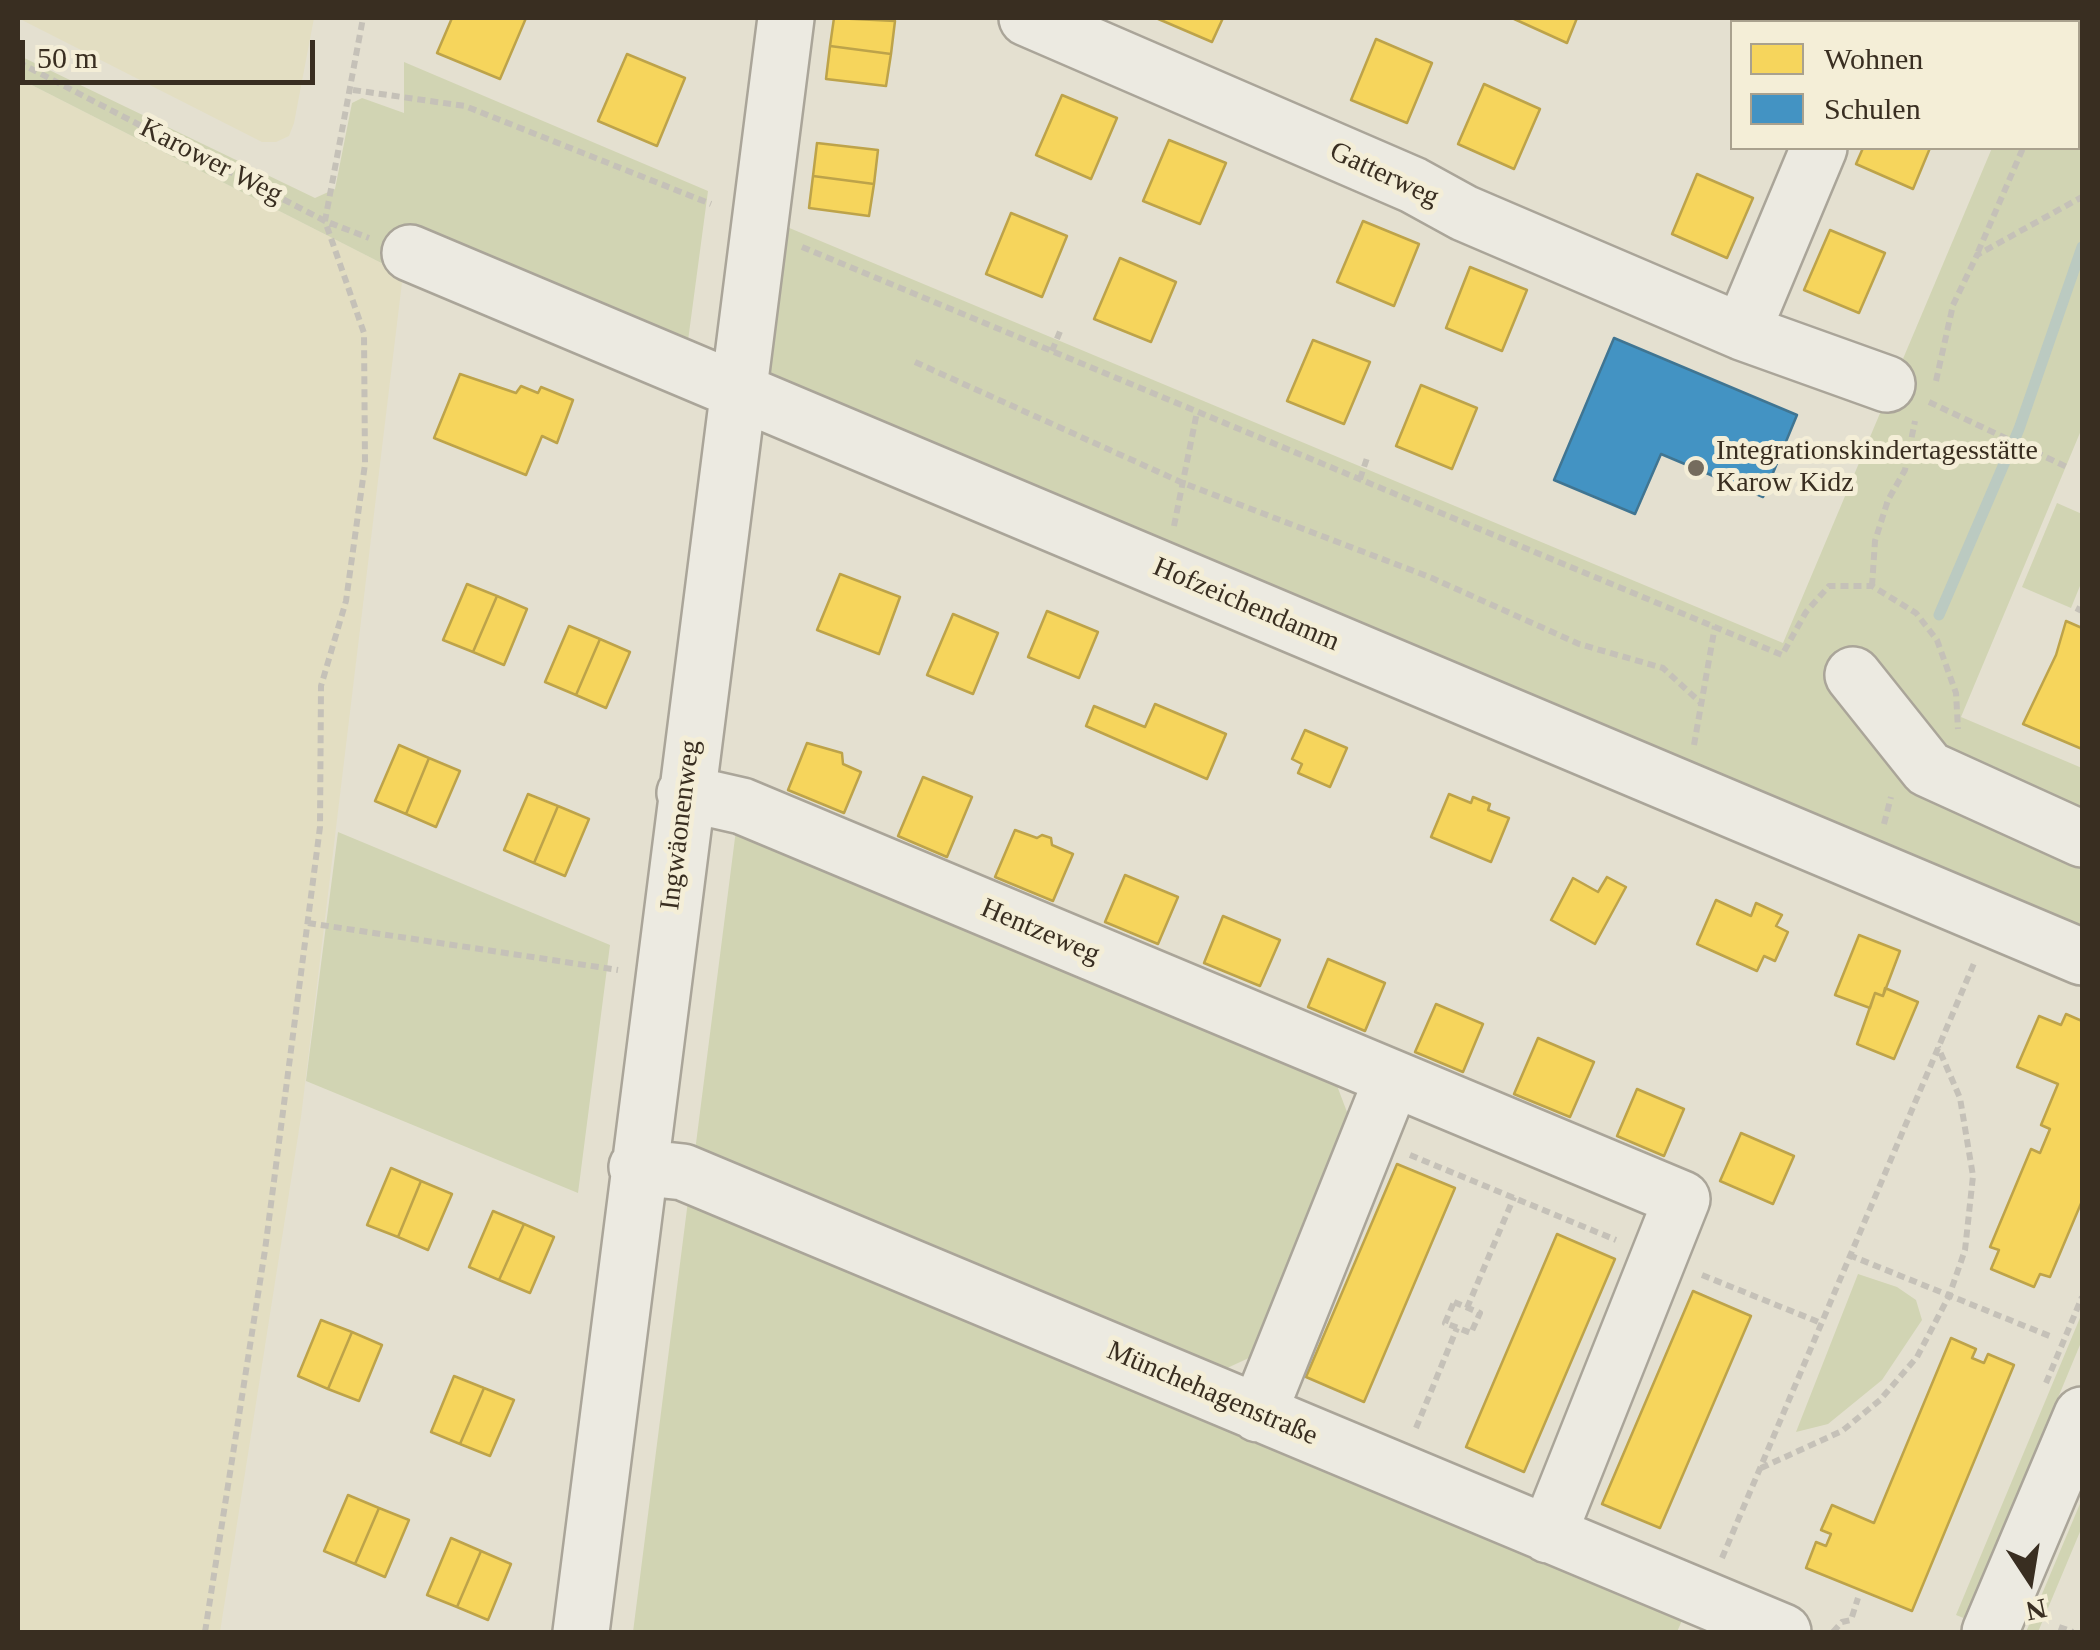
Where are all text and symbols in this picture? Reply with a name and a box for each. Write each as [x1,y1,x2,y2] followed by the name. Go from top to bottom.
[25,20,320,82] scale bar
[1730,20,2080,150] legend
[37,41,98,74] text: 50 m
[1824,42,1923,75] text: Wohnen
[1824,92,1921,125] text: Schulen
[134,112,288,212] street label: Karower Weg
[1324,135,1444,215] street label: Gatterweg
[1716,435,2038,501] place label: Integrationskindertagesstätte Karow Kidz
[1685,457,1707,479] marker: Integrationskindertagesstätte Karow Kidz
[1148,551,1344,659] street label: Hofzeichendamm
[654,738,708,912] street label: Ingwäonenweg
[975,892,1105,972] street label: Hentzeweg
[1102,1334,1322,1454] street label: Münchehagenstraße
[1980,1530,2080,1630] north arrow
[2023,1593,2049,1627] text: N

